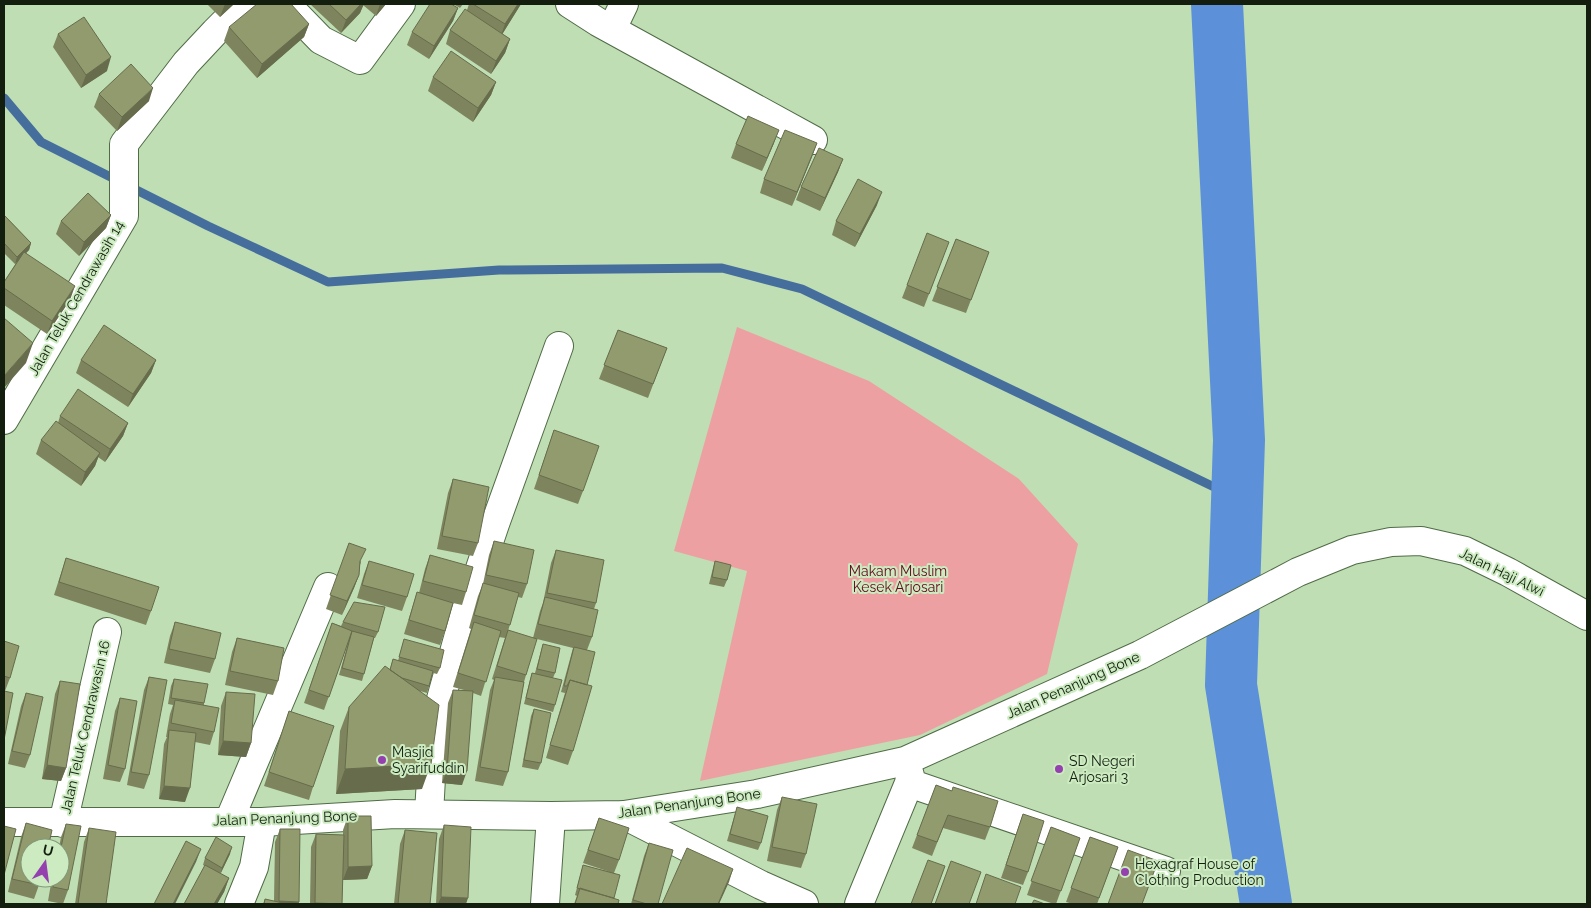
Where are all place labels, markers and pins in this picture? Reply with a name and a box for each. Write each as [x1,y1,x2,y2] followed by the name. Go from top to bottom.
[392,744,465,776] place label: Masjid Syarifuddin
[1069,753,1135,785] place label: SD Negeri Arjosari 3
[376,754,388,766] marker: Masjid Syarifuddin
[1053,763,1065,775] marker: SD Negeri Arjosari 3
[1135,856,1264,888] place label: Hexagraf House of Clothing Production
[1119,866,1131,878] marker: Hexagraf House of Clothing Production

